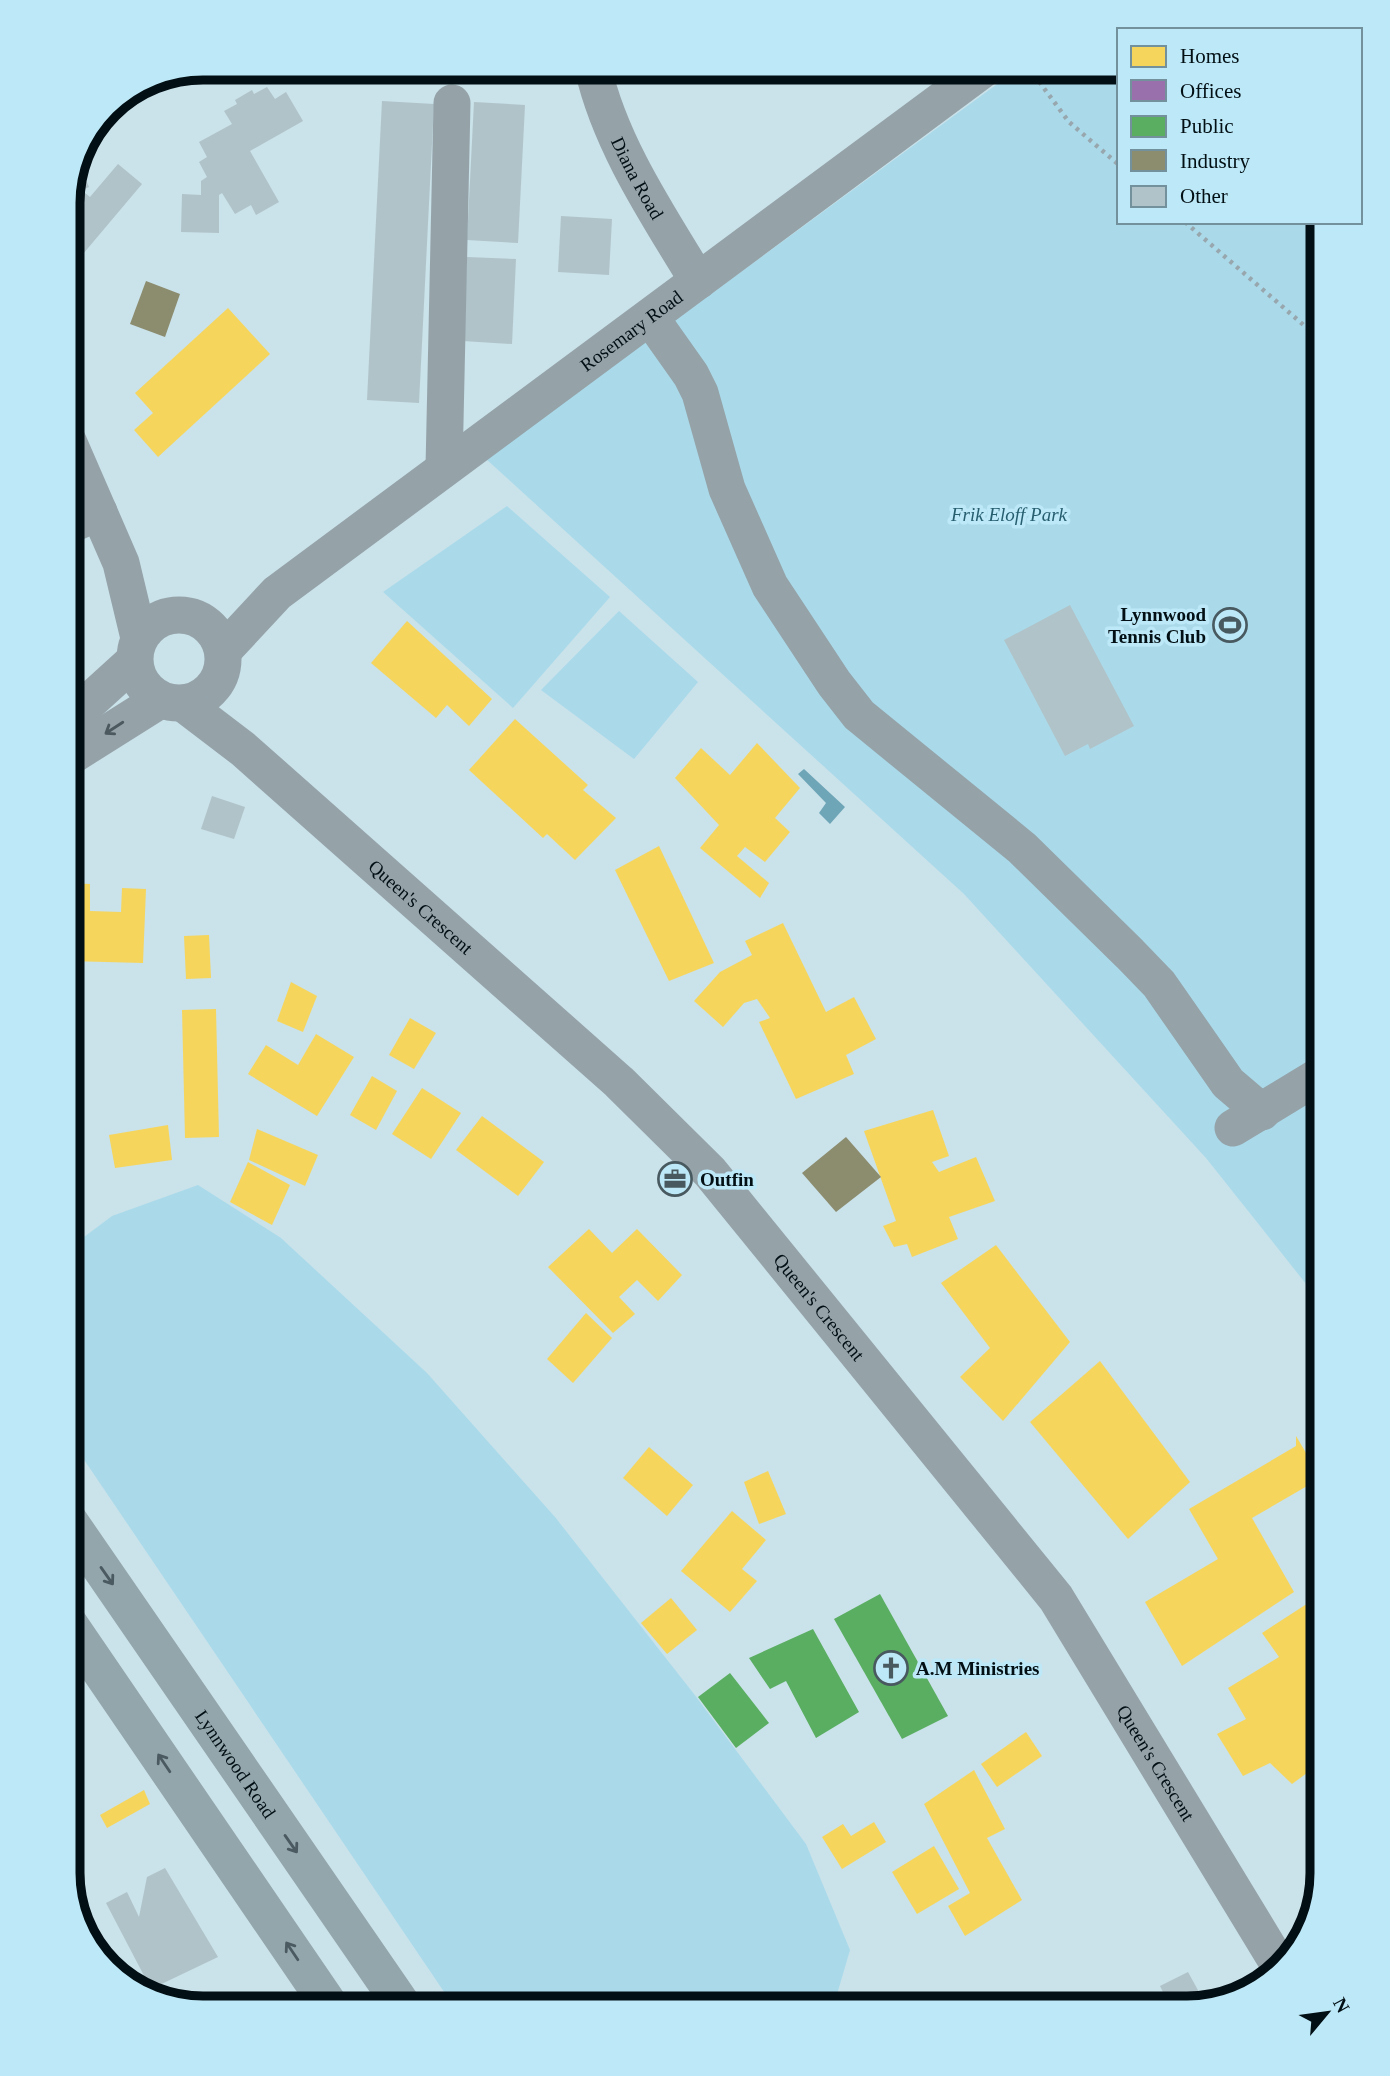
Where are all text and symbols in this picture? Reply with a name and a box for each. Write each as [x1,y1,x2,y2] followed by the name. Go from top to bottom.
[1117,28,1362,224] legend
[1180,44,1240,68] text: Homes
[1180,79,1241,103] text: Offices
[1180,114,1234,138] text: Public
[607,133,669,223] street label: Diana Road
[1180,149,1250,173] text: Industry
[1180,184,1228,208] text: Other
[576,285,687,375] street label: Rosemary Road
[950,504,1068,525] park label: Frik Eloff Park
[1108,604,1206,647] place label: Lynnwood Tennis Club
[1211,606,1249,644] sports icon: Lynnwood Tennis Club
[104,722,124,736] one-way arrow
[365,855,478,959] street label: Queen's Crescent
[656,1160,694,1198] office icon: Outfin
[700,1169,754,1190] place label: Outfin
[770,1249,870,1365] street label: Queen's Crescent
[100,1566,114,1585] one-way arrow
[872,1649,910,1687] church icon: A.M Ministries
[916,1658,1039,1679] place label: A.M Ministries
[1113,1701,1200,1825] street label: Queen's Crescent
[191,1706,281,1822] street label: Lynnwood Road
[157,1754,171,1773] one-way arrow
[284,1834,298,1853] one-way arrow
[285,1942,300,1961] one-way arrow
[1292,1978,1362,2048] north arrow
[1329,1994,1354,2016] text: N

